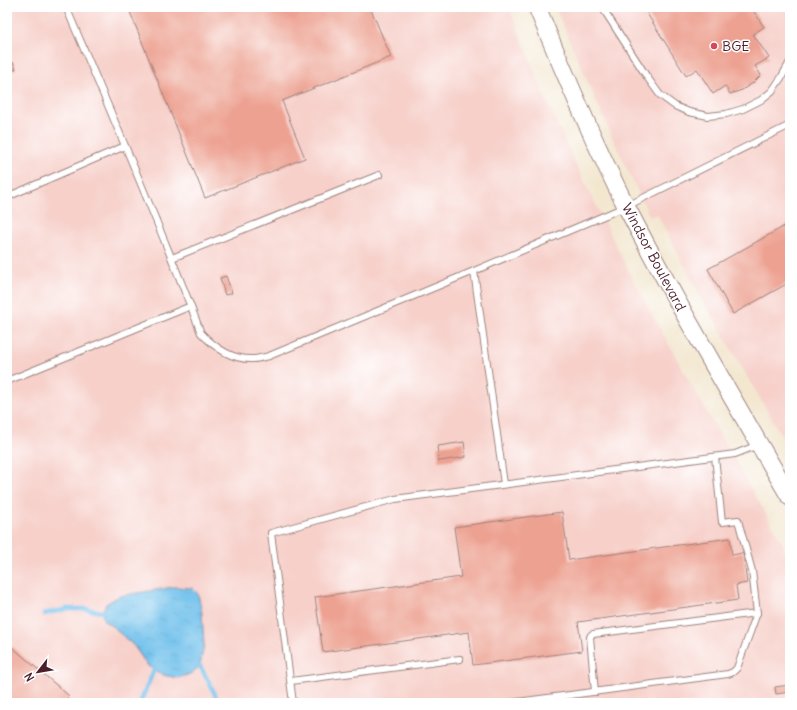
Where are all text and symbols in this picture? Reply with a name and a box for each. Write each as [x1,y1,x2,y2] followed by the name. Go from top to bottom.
[722,37,750,55] place label: BGE
[709,41,719,51] marker: BGE
[618,200,690,314] street label: Windsor Boulevard
[18,652,58,692] north arrow
[21,670,37,684] text: N

